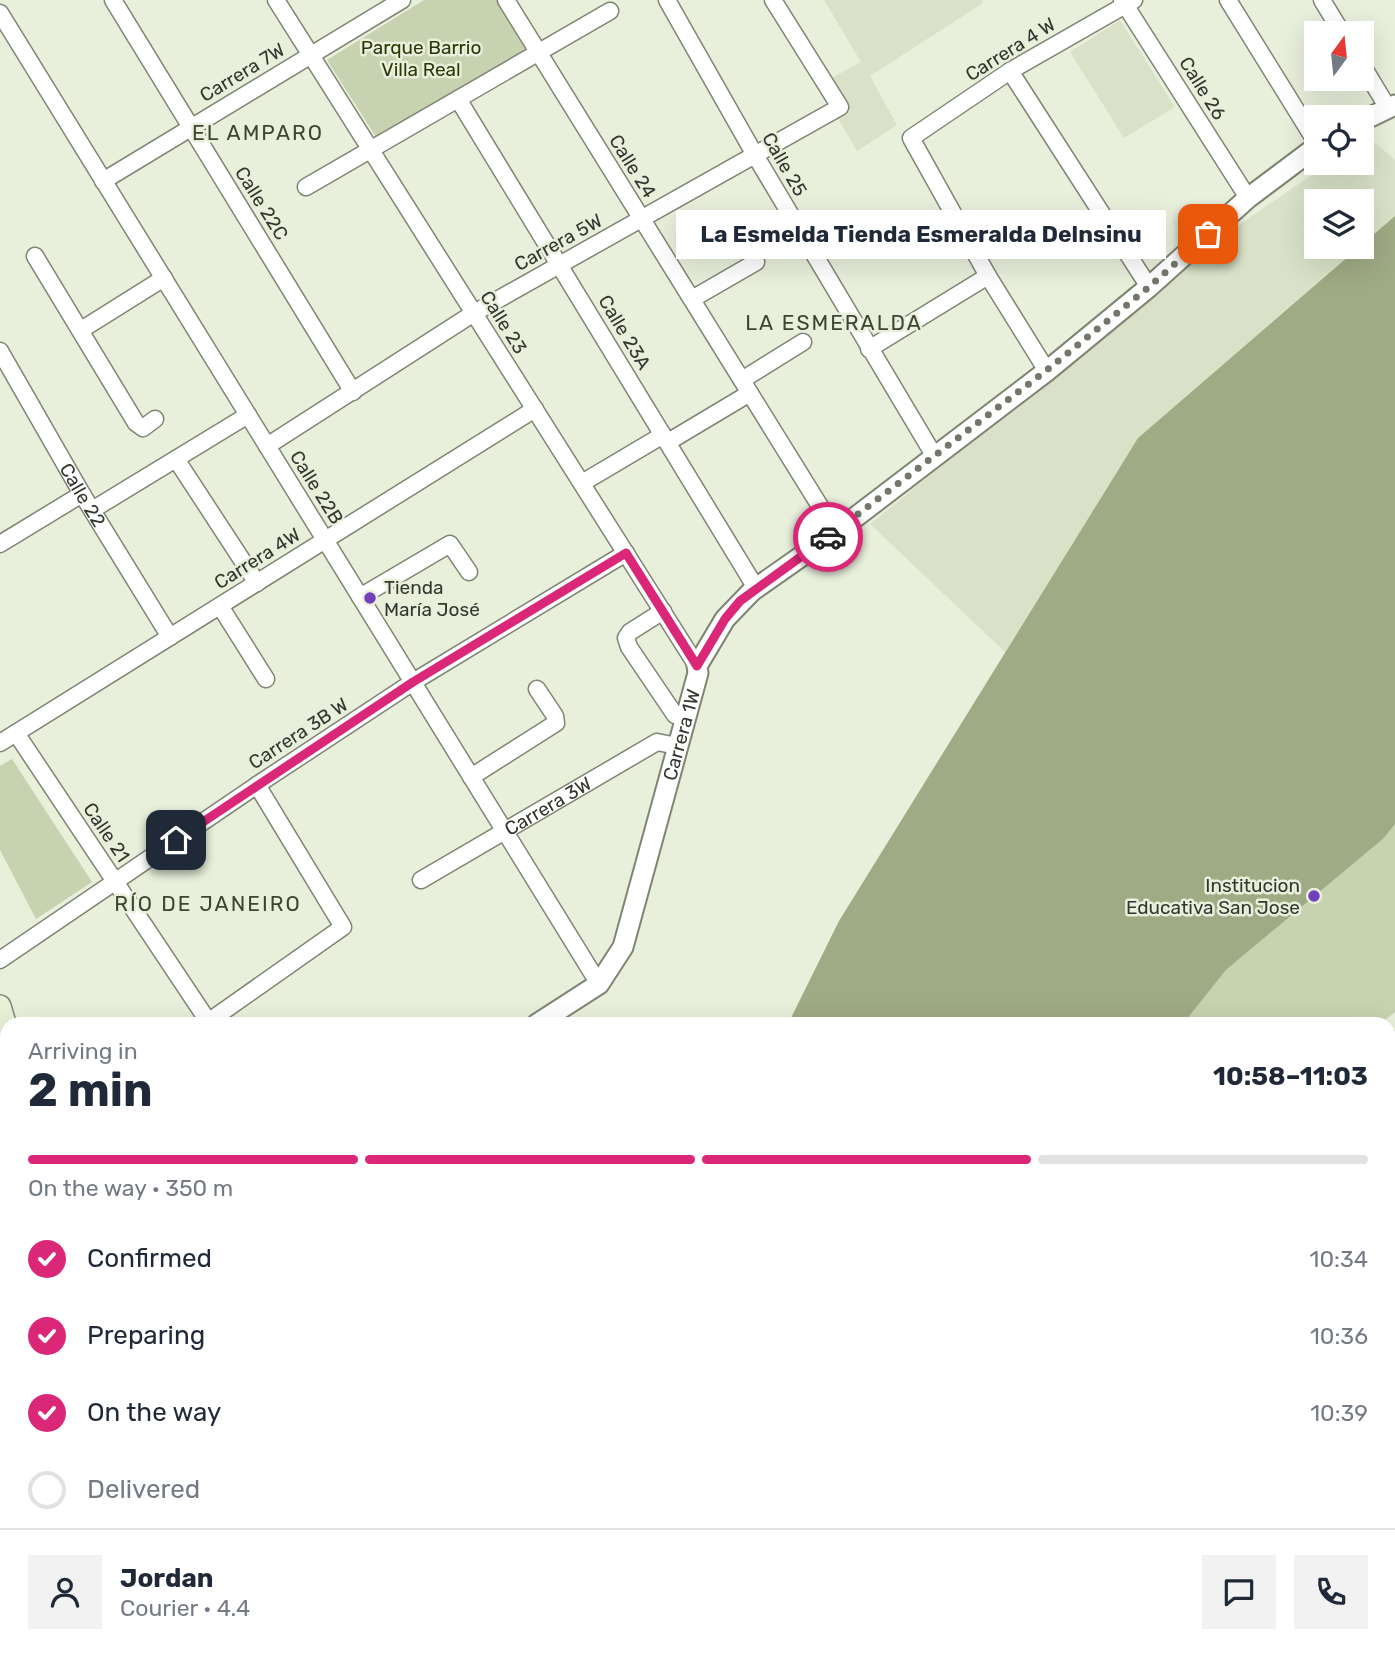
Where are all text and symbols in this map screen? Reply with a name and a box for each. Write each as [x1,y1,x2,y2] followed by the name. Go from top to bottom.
[961,13,1059,86] street label: Carrera 4 W
[1304,21,1374,91] north arrow
[1304,21,1374,259] map controls
[361,36,481,81] park label: Parque Barrio Villa Real
[196,38,289,107] street label: Carrera 7W
[1174,52,1231,124] street label: Calle 26
[1304,105,1374,175] button: locate
[192,120,324,145] district label: EL AMPARO
[757,128,812,200] street label: Calle 25
[604,130,661,202] street label: Calle 24
[230,162,293,244] street label: Calle 22C
[1304,189,1374,259] button: layers
[1178,204,1238,264] pin
[510,209,606,276] street label: Carrera 5W
[676,210,1166,258] callout: La Esmelda Tienda Esmeralda Delnsinu
[1189,215,1227,253] icon: bag
[700,220,1142,248] text: La Esmelda Tienda Esmeralda Delnsinu
[475,286,532,358] street label: Calle 23
[593,291,656,374] street label: Calle 23A
[745,310,923,335] district label: LA ESMERALDA
[285,446,348,528] street label: Calle 22B
[55,459,110,531] street label: Calle 22
[793,502,863,572] courier
[809,518,847,556] icon: car
[210,523,305,594] street label: Carrera 4W
[384,576,480,621] place label: Tienda María José
[362,590,378,606] marker: Tienda María José
[658,687,705,783] street label: Carrera 1W
[244,693,352,774] street label: Carrera 3B W
[500,772,596,841] street label: Carrera 3W
[78,798,135,866] street label: Calle 21
[146,810,206,870] pin
[157,821,195,859] icon: home
[1126,874,1300,919] place label: Institucion Educativa San Jose
[1306,888,1322,904] marker: Institucion Educativa San Jose
[114,891,302,916] district label: RÍO DE JANEIRO
[28,1037,138,1065] text: Arriving in
[1213,1061,1368,1092] text: 10:58–11:03
[28,1063,153,1118] text: 2 min
[28,1174,233,1202] text: On the way · 350 m
[28,1240,66,1278] icon: check
[87,1243,212,1274] text: Confirmed
[1310,1245,1368,1273] text: 10:34
[28,1317,66,1355] icon: check
[87,1320,205,1351] text: Preparing
[1310,1322,1368,1350] text: 10:36
[28,1394,66,1432] icon: check
[87,1397,221,1428] text: On the way
[1310,1399,1368,1427] text: 10:39
[87,1474,200,1505] text: Delivered
[28,1555,102,1629] button: person
[1202,1555,1276,1629] button: chat
[1294,1555,1368,1629] button: phone
[120,1563,213,1594] text: Jordan
[120,1594,250,1622] text: Courier · 4.4

